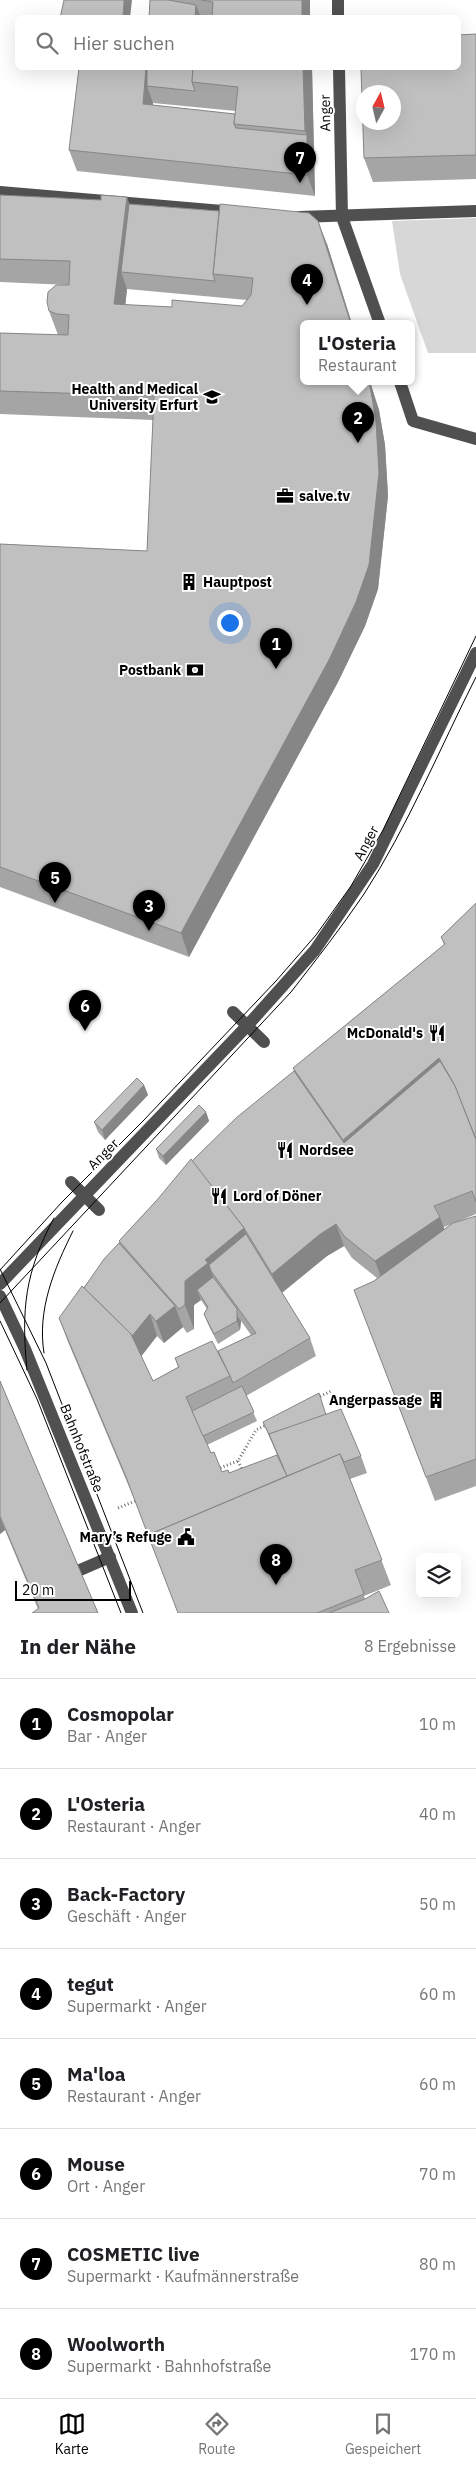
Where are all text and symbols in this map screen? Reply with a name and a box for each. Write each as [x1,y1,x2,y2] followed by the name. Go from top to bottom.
[15,15,461,70] search box
[33,29,61,57] icon: search
[73,31,175,55] text: Hier suchen
[356,85,401,130] north arrow
[316,94,334,132] street label: Anger
[284,142,316,183] pin: 7
[291,264,323,305] pin: 4
[300,320,415,385] popup
[318,331,396,355] text: L'Osteria
[318,355,397,375] text: Restaurant
[71,380,198,414] place label: Health and Medical University Erfurt
[202,387,222,407] school or university icon: Health and Medical University Erfurt
[342,402,374,443] pin: 2
[275,486,295,506] office icon: salve.tv
[299,487,351,505] place label: salve.tv
[179,572,199,592] building icon: Hauptpost
[203,573,272,591] place label: Hauptpost
[217,610,243,636] your location
[260,628,292,669] pin: 1
[185,660,205,680] bank icon: Postbank
[119,661,182,679] place label: Postbank
[349,822,383,864] street label: Anger
[39,862,71,903] pin: 5
[133,890,165,931] pin: 3
[69,990,101,1031] pin: 6
[427,1023,447,1043] restaurant icon: McDonald's
[347,1024,423,1042] place label: McDonald's
[84,1135,122,1173] street label: Anger
[275,1140,295,1160] restaurant icon: Nordsee
[299,1141,354,1159] place label: Nordsee
[209,1186,229,1206] restaurant icon: Lord of Döner
[233,1187,322,1205] place label: Lord of Döner
[426,1390,446,1410] building icon: Angerpassage
[329,1391,422,1409] place label: Angerpassage
[56,1401,108,1495] street label: Bahnhofstraße
[176,1527,196,1547] public building icon: Mary’s Refuge
[79,1528,172,1546] place label: Mary’s Refuge
[260,1544,292,1585] pin: 8
[416,1553,461,1598] map controls
[416,1553,461,1598] button: layers
[15,1578,131,1601] scale bar
[22,1581,54,1599] text: 20 m
[20,1632,136,1660] text: In der Nähe
[364,1636,456,1656] text: 8 Ergebnisse
[67,1702,174,1726] text: Cosmopolar
[31,1714,41,1734] text: 1
[419,1714,456,1734] text: 10 m
[67,1726,147,1746] text: Bar · Anger
[67,1792,145,1816] text: L'Osteria
[31,1804,41,1824] text: 2
[419,1804,456,1824] text: 40 m
[67,1816,201,1836] text: Restaurant · Anger
[67,1882,185,1906] text: Back-Factory
[31,1894,41,1914] text: 3
[419,1894,456,1914] text: 50 m
[67,1906,186,1926] text: Geschäft · Anger
[67,1972,114,1996] text: tegut
[31,1984,41,2004] text: 4
[419,1984,456,2004] text: 60 m
[67,1996,207,2016] text: Supermarkt · Anger
[67,2062,125,2086] text: Ma'loa
[31,2074,41,2094] text: 5
[419,2074,456,2094] text: 60 m
[67,2086,201,2106] text: Restaurant · Anger
[67,2152,125,2176] text: Mouse
[31,2164,41,2184] text: 6
[419,2164,456,2184] text: 70 m
[67,2176,145,2196] text: Ort · Anger
[67,2242,200,2266] text: COSMETIC live
[31,2254,41,2274] text: 7
[419,2254,456,2274] text: 80 m
[67,2266,299,2286] text: Supermarkt · Kaufmännerstraße
[67,2332,165,2356] text: Woolworth
[31,2344,41,2364] text: 8
[409,2344,456,2364] text: 170 m
[67,2356,271,2376] text: Supermarkt · Bahnhofstraße
[55,2410,89,2458] tab: Karte
[198,2410,235,2458] tab: Route
[345,2410,421,2458] tab: Gespeichert

